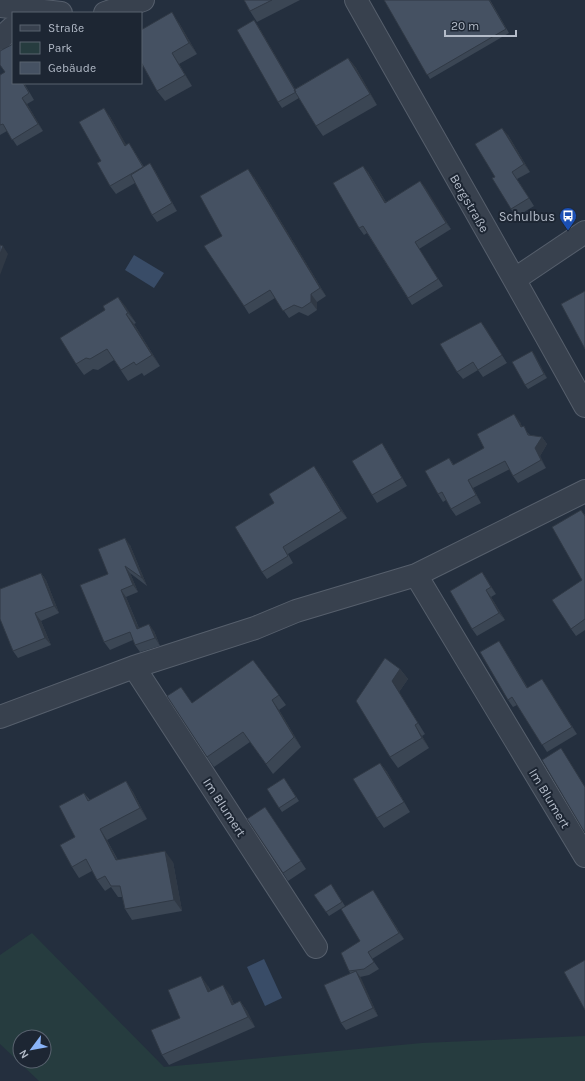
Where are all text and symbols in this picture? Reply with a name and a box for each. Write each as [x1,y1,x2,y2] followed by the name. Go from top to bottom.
[12,12,142,84] legend
[445,12,516,38] scale bar
[451,19,479,33] text: 20 m
[48,21,84,35] text: Straße
[48,41,73,55] text: Park
[48,61,96,75] text: Gebäude
[447,171,492,235] street label: Bergstraße
[558,206,578,231] bus stop icon: Schulbus
[499,209,555,224] place label: Schulbus
[526,766,573,831] street label: Im Blumert
[200,775,249,840] street label: Im Blumert
[12,1029,52,1069] north arrow
[16,1047,32,1061] text: N

